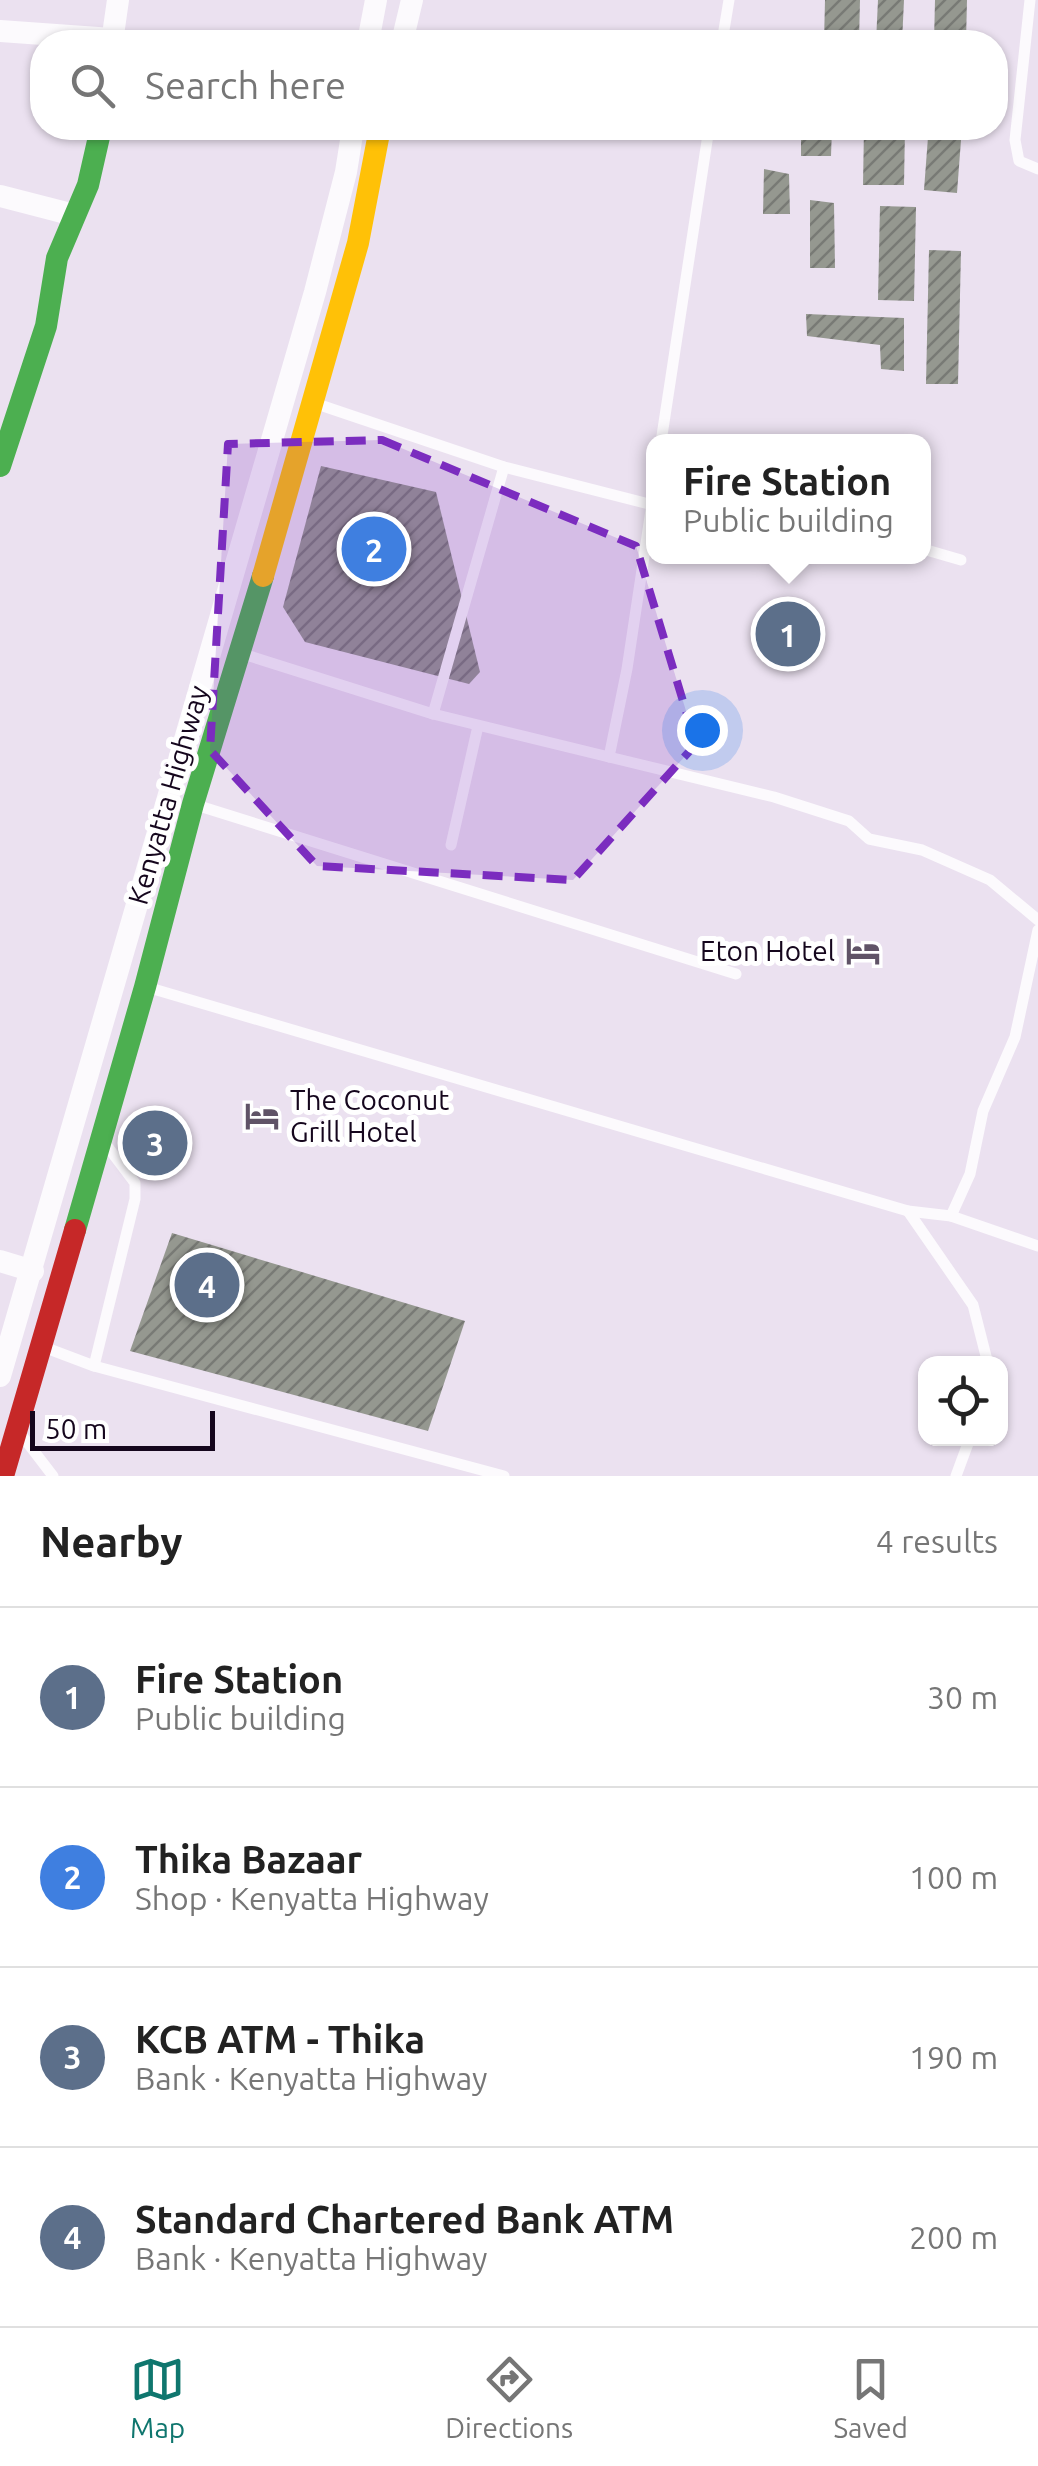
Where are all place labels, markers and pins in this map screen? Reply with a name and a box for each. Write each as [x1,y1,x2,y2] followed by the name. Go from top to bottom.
[342,512,406,586] pin: 2
[756,596,820,672] pin: 1
[844,932,882,970] hotel icon: Eton Hotel
[700,935,835,966] place label: Eton Hotel
[290,1084,449,1147] place label: The Coconut Grill Hotel
[243,1097,281,1135] hotel icon: The Coconut Grill Hotel
[122,1106,188,1180] pin: 3
[174,1248,240,1322] pin: 4

